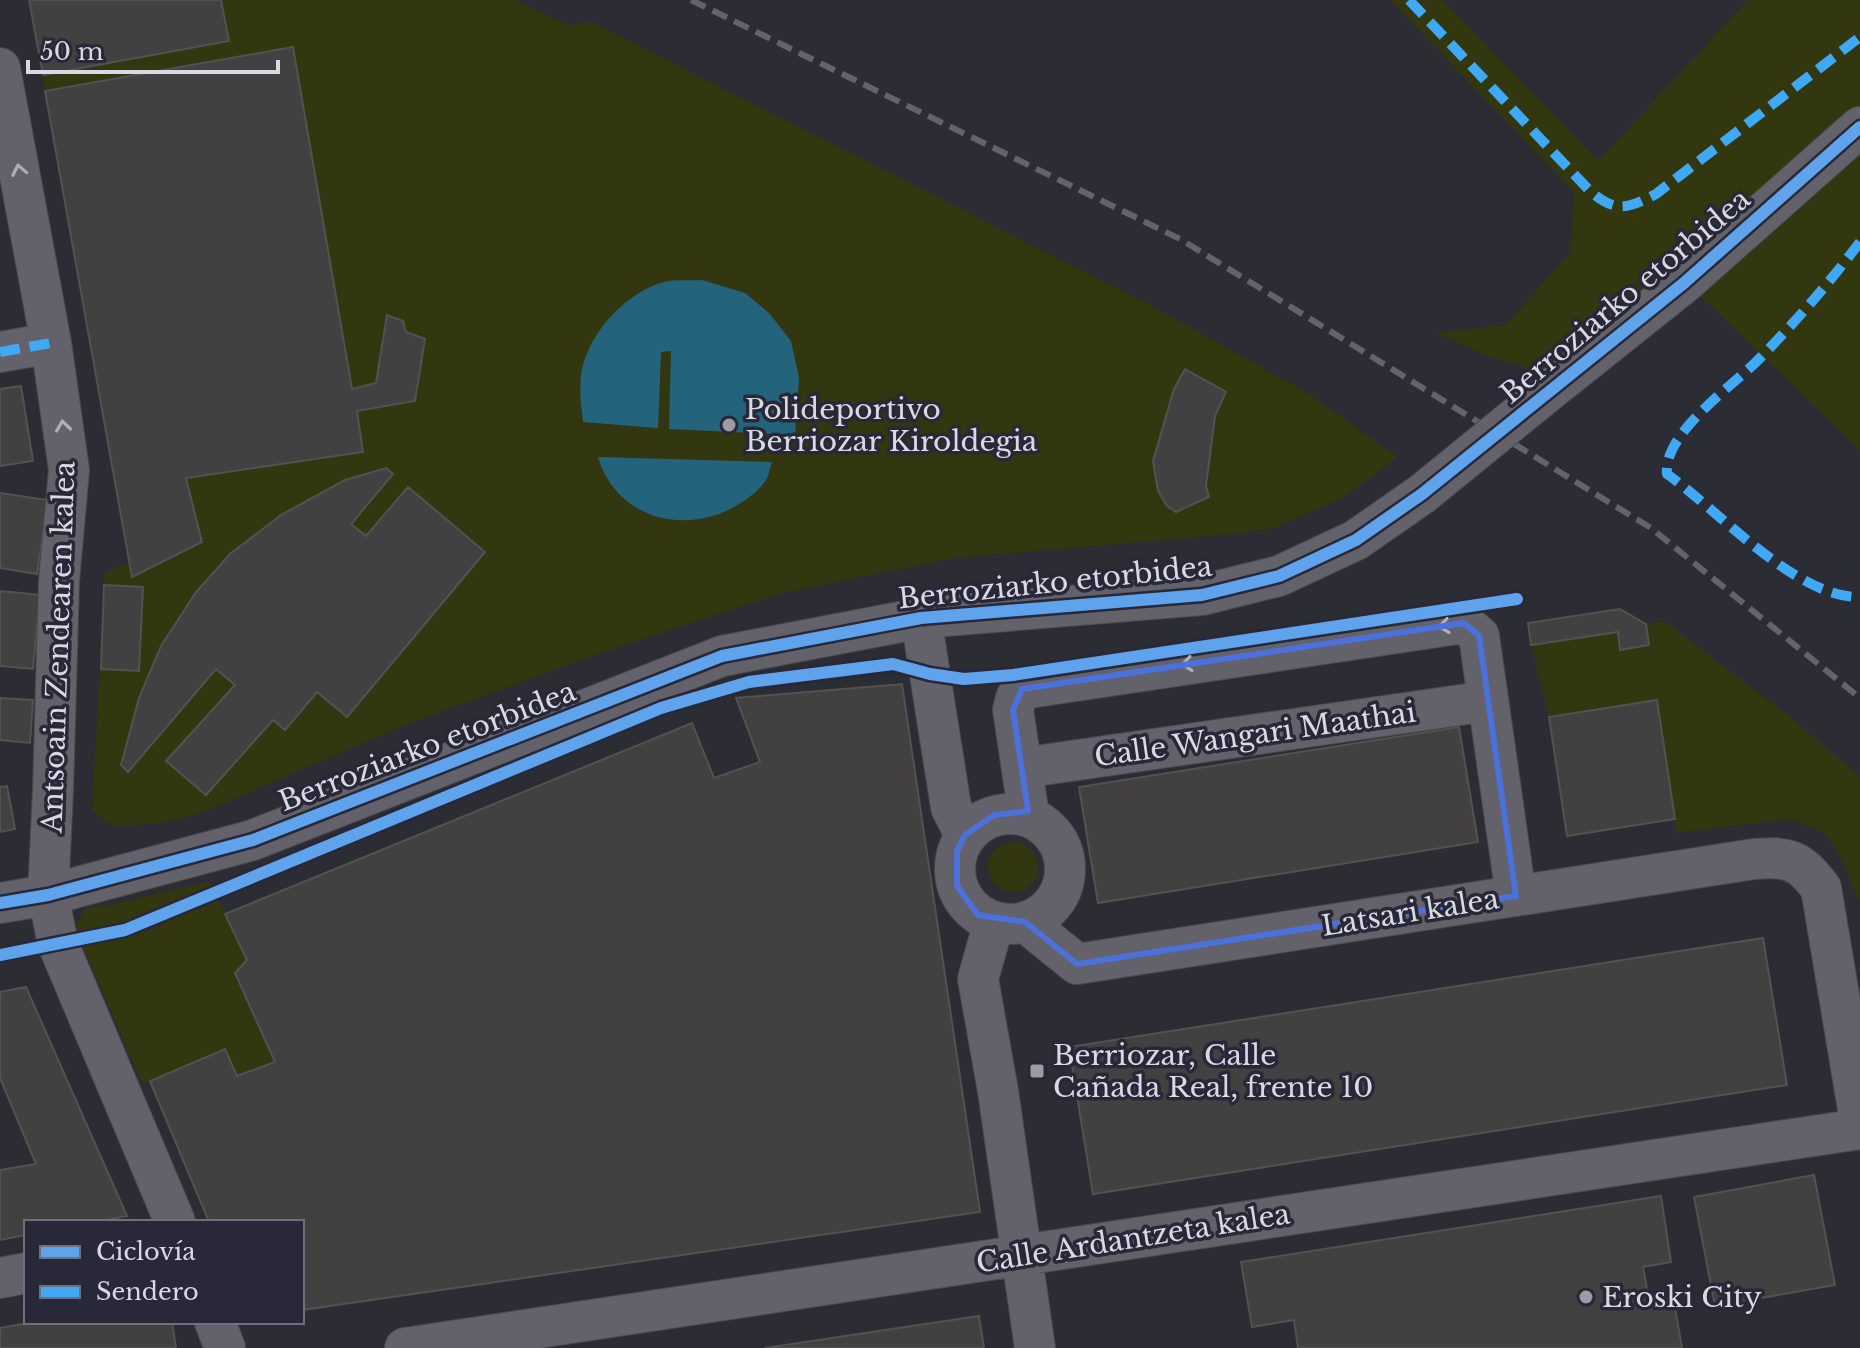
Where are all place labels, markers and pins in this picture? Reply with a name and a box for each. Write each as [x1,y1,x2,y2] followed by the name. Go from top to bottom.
[745,392,1038,459] place label: Polideportivo Berriozar Kiroldegia
[720,416,738,434] marker: Polideportivo Berriozar Kiroldegia
[1053,1038,1373,1105] place label: Berriozar, Calle Cañada Real, frente 10
[1028,1062,1046,1080] marker: Berriozar, Calle Cañada Real, frente 10
[1602,1280,1762,1315] place label: Eroski City
[1577,1288,1595,1306] marker: Eroski City

